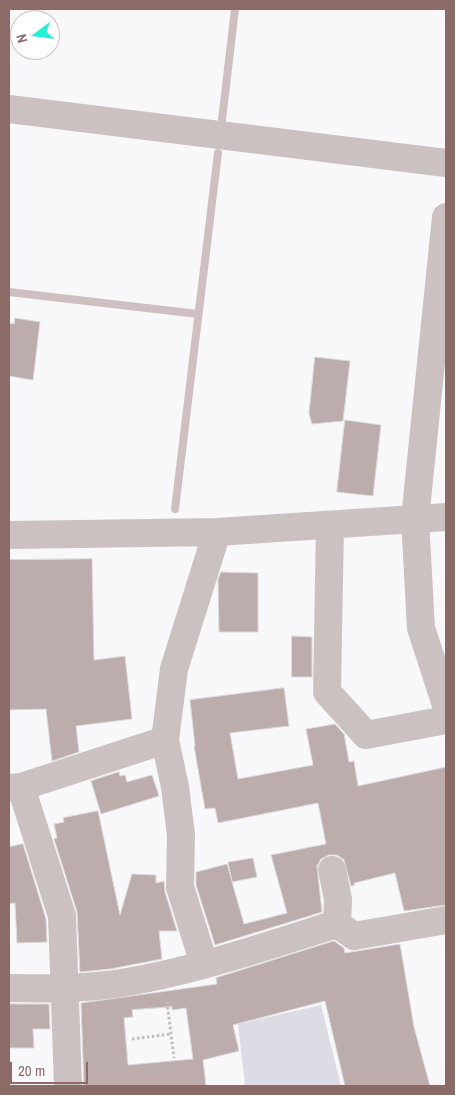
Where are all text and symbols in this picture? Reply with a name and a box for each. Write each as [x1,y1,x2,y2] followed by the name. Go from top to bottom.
[10,10,60,60] north arrow
[12,32,31,45] text: N
[12,1052,90,1084] scale bar
[18,1060,45,1081] text: 20 m

